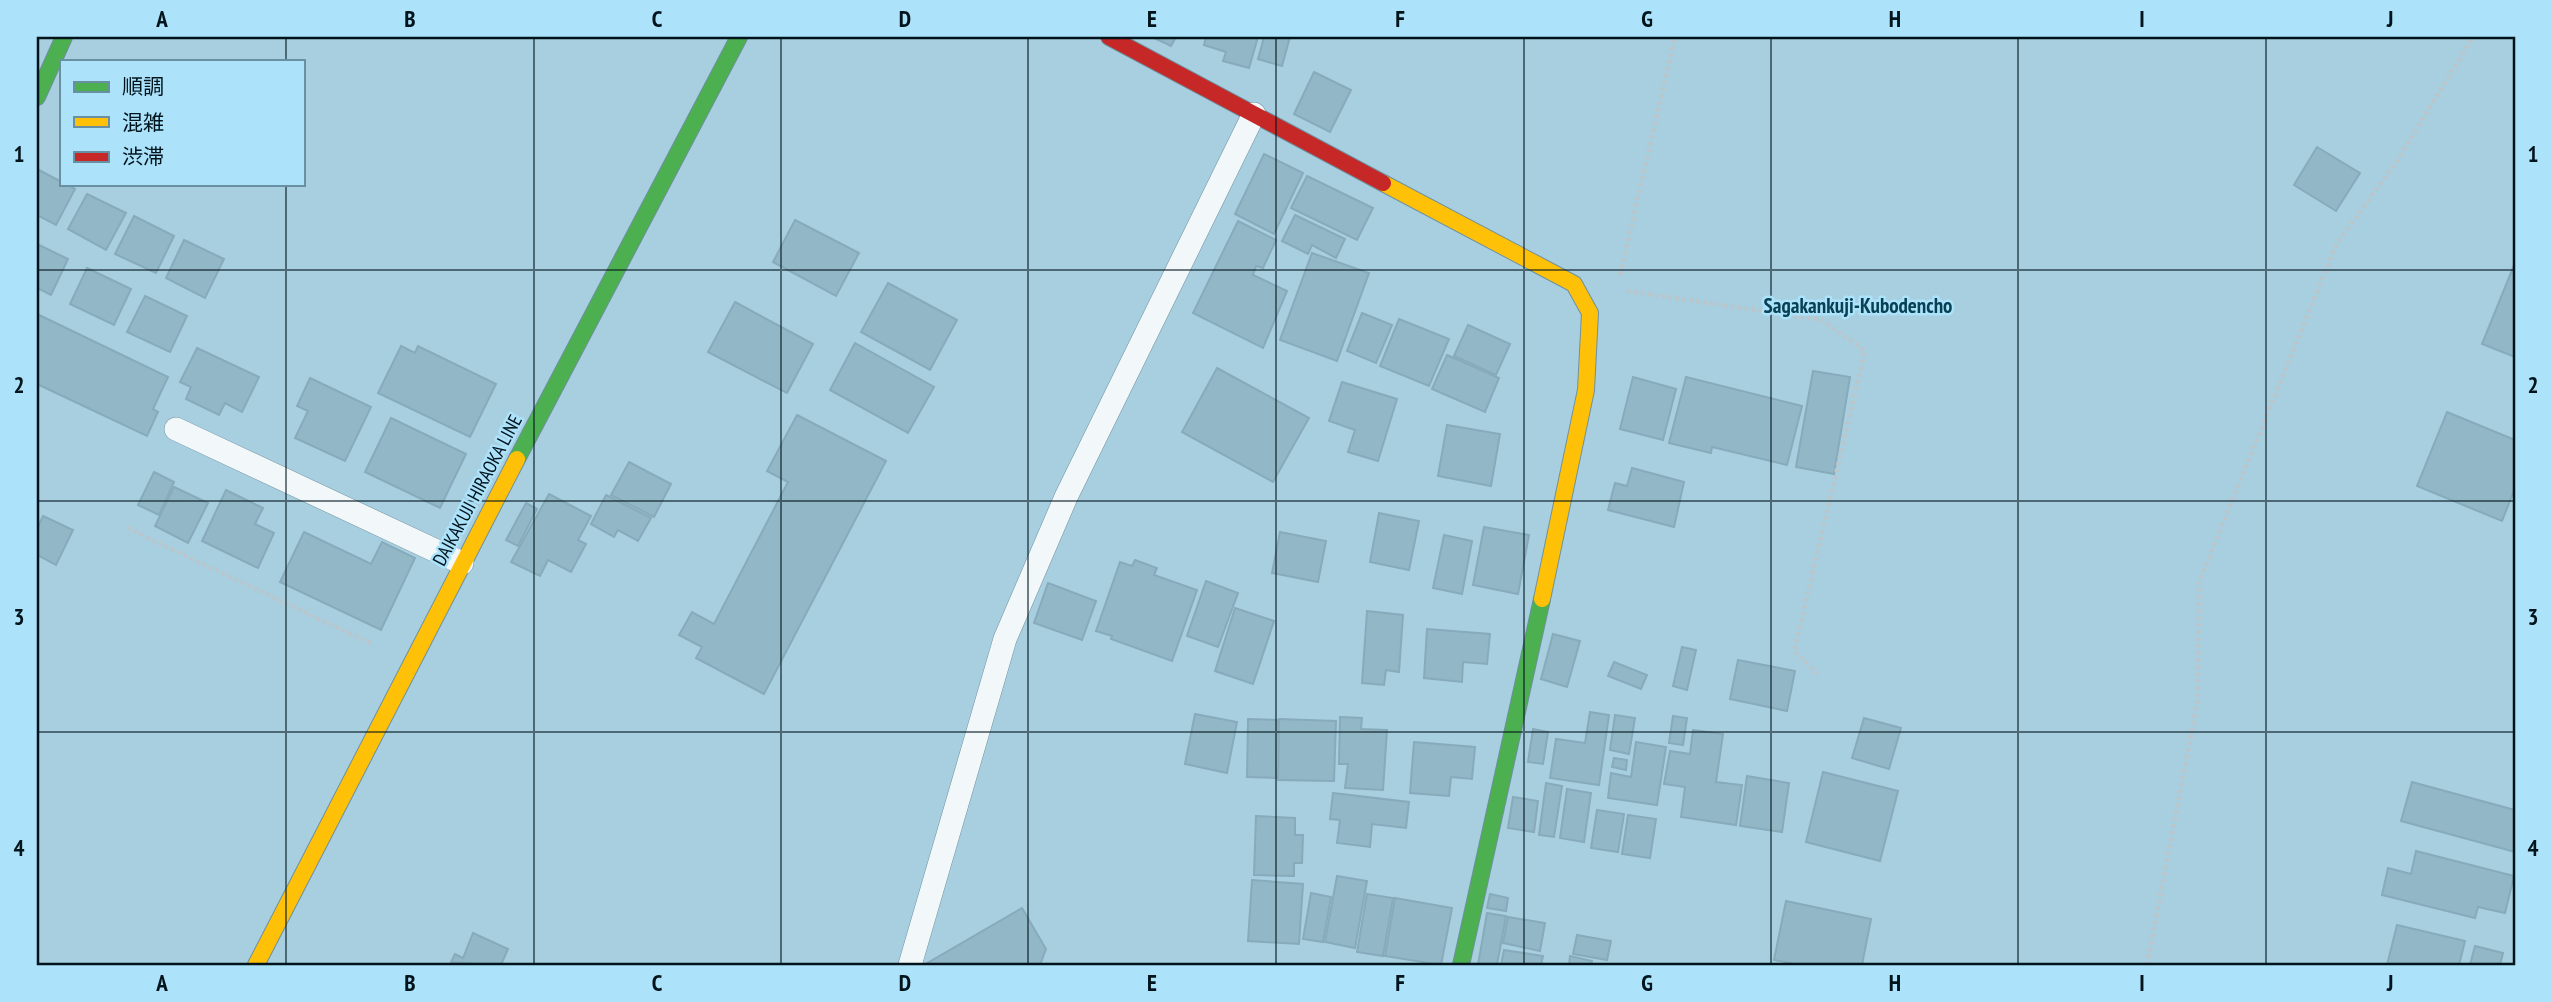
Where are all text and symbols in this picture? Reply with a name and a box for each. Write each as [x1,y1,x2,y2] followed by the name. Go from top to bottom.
[155,4,168,33] text: A
[404,4,416,33] text: B
[652,4,663,33] text: C
[899,4,911,33] text: D
[1147,4,1157,33] text: E
[1395,4,1405,33] text: F
[1641,4,1653,33] text: G
[1889,4,1901,33] text: H
[2139,4,2145,33] text: I
[2386,4,2393,33] text: J
[60,60,304,186] legend
[122,73,164,100] text: 順調
[122,109,164,136] text: 混雑
[14,139,25,168] text: 1
[2528,139,2539,168] text: 1
[122,143,164,170] text: 渋滞
[1764,292,1952,319] district label: Sagakankuji-Kubodencho
[14,370,25,399] text: 2
[2528,370,2539,399] text: 2
[427,410,527,570] street label: DAIKAKUJI HIRAOKA LINE
[14,602,25,631] text: 3
[2528,602,2539,631] text: 3
[14,833,25,862] text: 4
[2528,833,2539,862] text: 4
[155,968,168,997] text: A
[404,968,416,997] text: B
[652,968,663,997] text: C
[899,968,911,997] text: D
[1147,968,1157,997] text: E
[1395,968,1405,997] text: F
[1641,968,1653,997] text: G
[1889,968,1901,997] text: H
[2139,968,2145,997] text: I
[2386,968,2393,997] text: J

